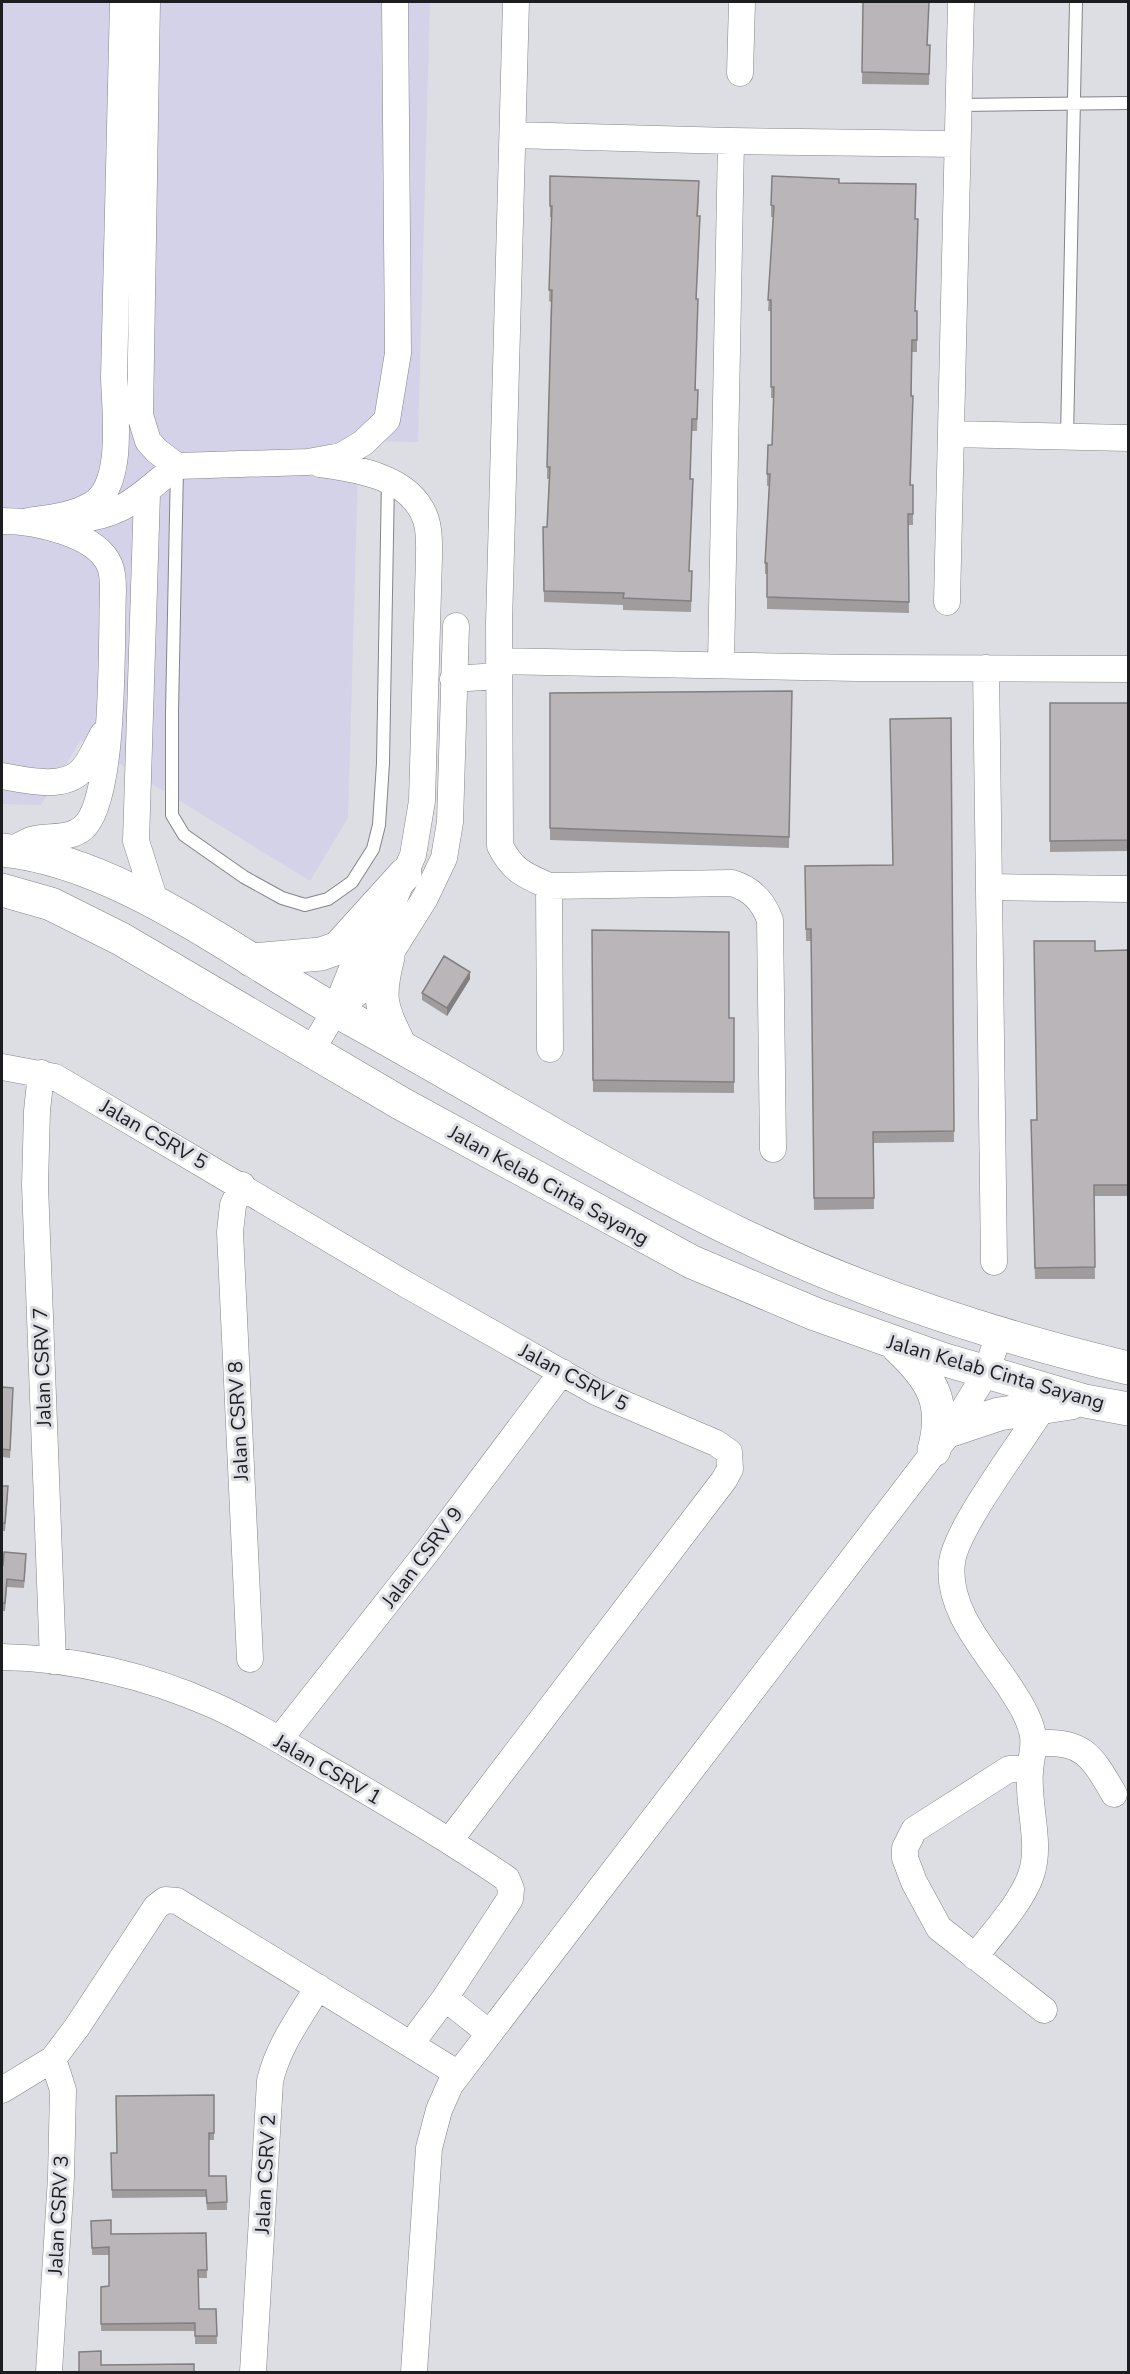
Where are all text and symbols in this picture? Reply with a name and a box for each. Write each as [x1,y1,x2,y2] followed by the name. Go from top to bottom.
[94,1092,212,1176] street label: Jalan CSRV 5
[443,1119,654,1252] street label: Jalan Kelab Cinta Sayang
[27,1307,58,1428] street label: Jalan CSRV 7
[883,1328,1108,1416] street label: Jalan Kelab Cinta Sayang
[514,1337,633,1417] street label: Jalan CSRV 5
[222,1361,255,1482] street label: Jalan CSRV 8
[375,1501,469,1614] street label: Jalan CSRV 9
[268,1727,386,1811] street label: Jalan CSRV 1
[249,2114,282,2235] street label: Jalan CSRV 2
[42,2155,75,2276] street label: Jalan CSRV 3

